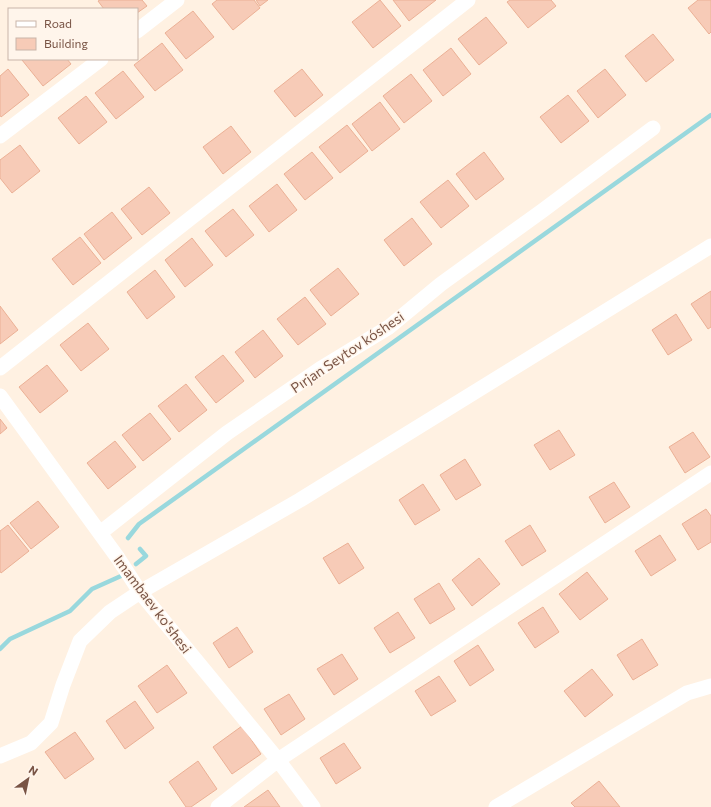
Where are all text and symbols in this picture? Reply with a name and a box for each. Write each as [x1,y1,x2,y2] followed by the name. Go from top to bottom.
[8,8,138,60] legend
[44,16,72,30] text: Road
[44,36,88,50] text: Building
[287,308,407,396] street label: Pırjan Seytov kóshesi
[111,552,195,656] street label: Imambaev ko'shesi
[8,759,48,799] north arrow
[27,762,41,778] text: N

